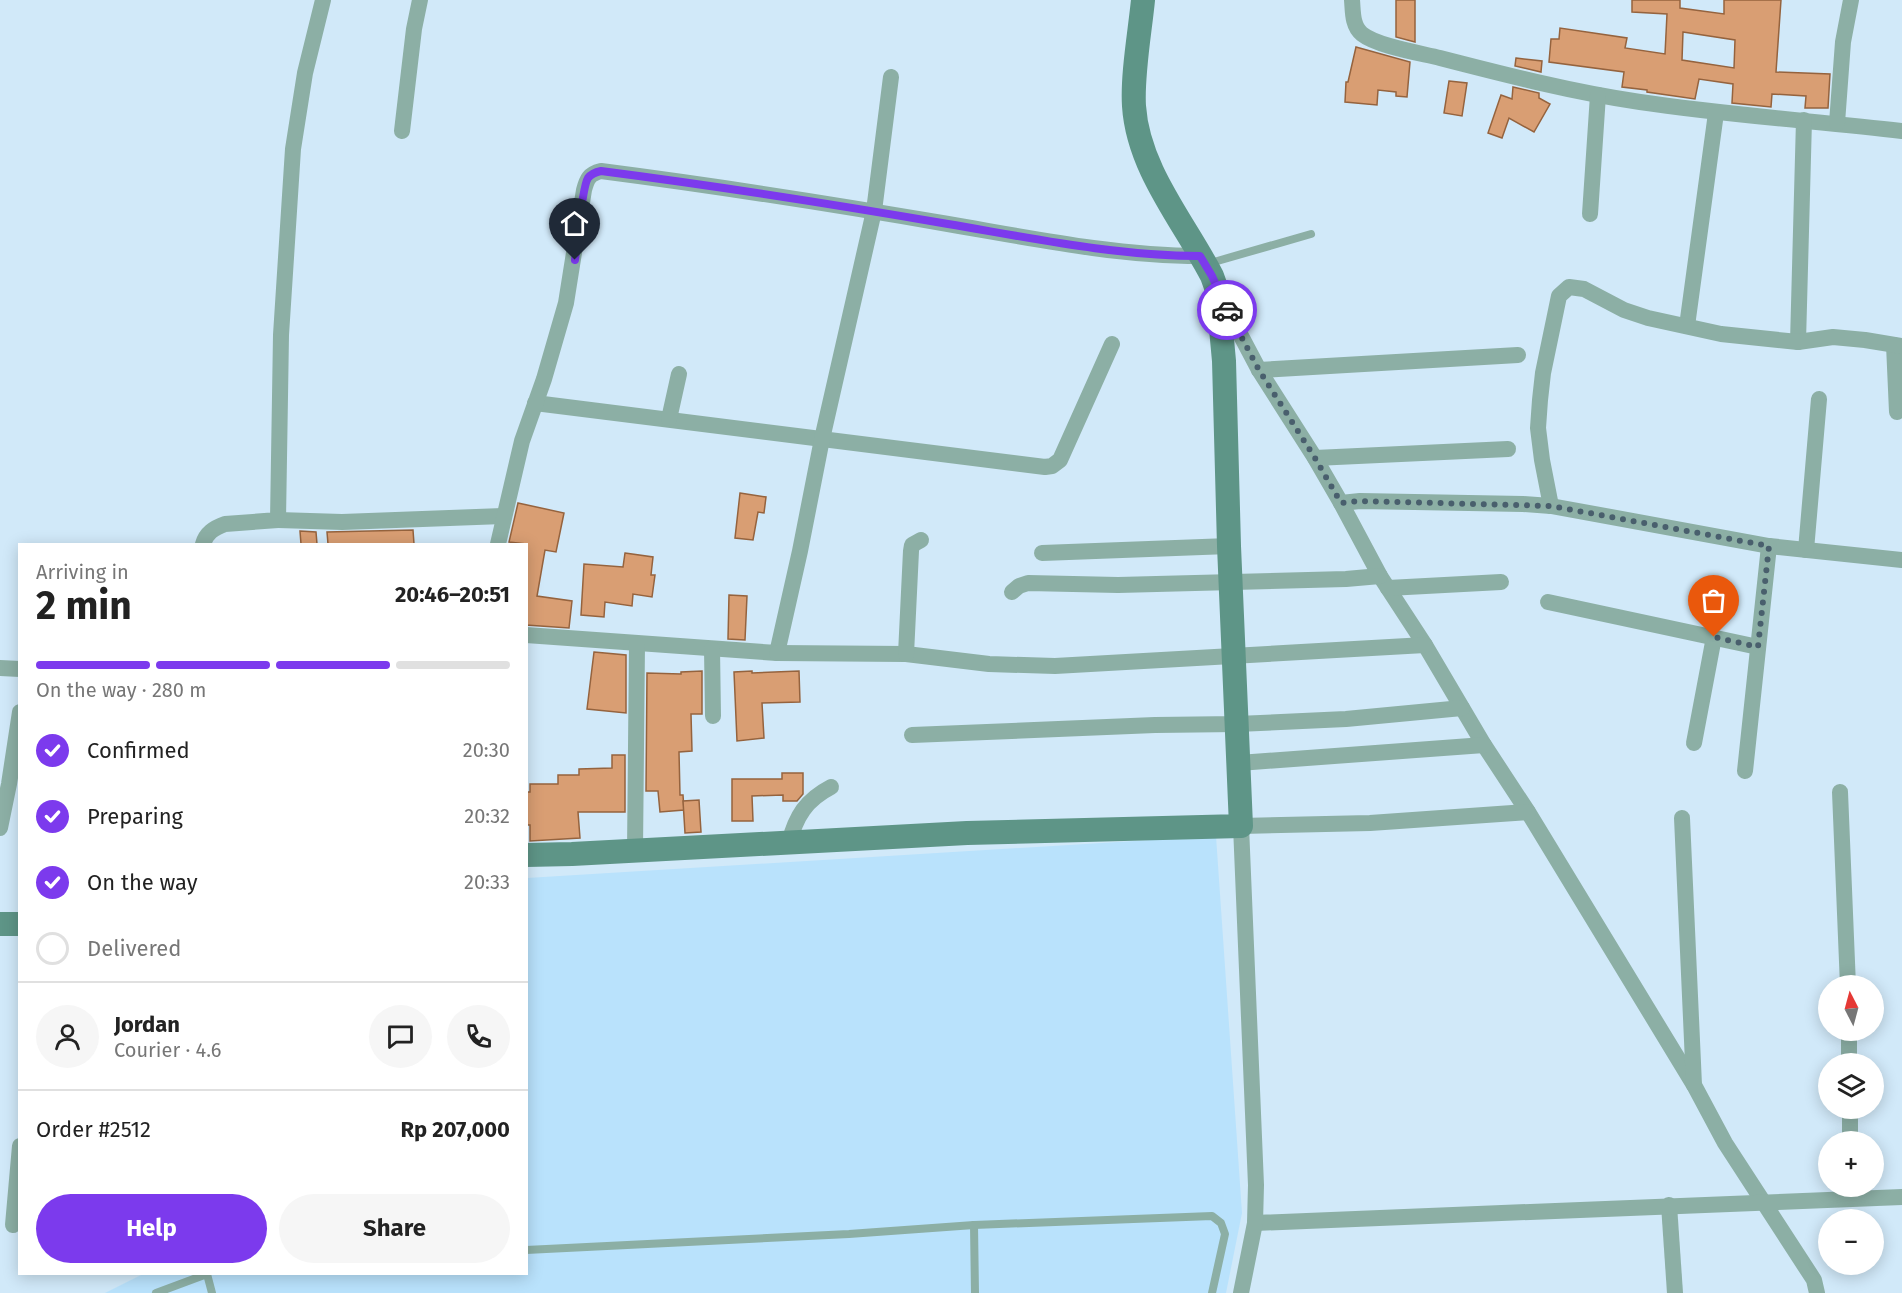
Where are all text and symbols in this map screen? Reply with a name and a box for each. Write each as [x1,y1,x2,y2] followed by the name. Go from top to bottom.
[549,198,600,260] pin
[558,207,591,240] icon: home
[1197,280,1257,340] courier
[1211,294,1244,327] icon: car
[36,560,129,584] text: Arriving in
[1688,575,1739,637] pin
[395,581,510,608] text: 20:46–20:51
[36,583,132,629] text: 2 min
[1697,584,1730,617] icon: bag
[36,678,206,702] text: On the way · 280 m
[36,734,69,767] icon: check
[87,737,190,764] text: Confirmed
[463,738,510,762] text: 20:30
[36,800,69,833] icon: check
[87,803,183,830] text: Preparing
[464,804,510,828] text: 20:32
[36,866,69,899] icon: check
[87,869,198,896] text: On the way
[464,870,510,894] text: 20:33
[87,935,182,962] text: Delivered
[1818,975,1884,1041] north arrow
[1818,975,1884,1275] map controls
[36,1005,99,1068] button: person
[369,1005,432,1068] button: chat
[447,1005,510,1068] button: phone
[114,1011,180,1038] text: Jordan
[114,1038,221,1062] text: Courier · 4.6
[1818,1053,1884,1119] button: layers
[36,1116,151,1143] text: Order #2512
[400,1116,510,1143] text: Rp 207,000
[1818,1131,1884,1197] button: +
[36,1194,267,1263] button: Help
[279,1194,510,1263] button: Share
[1818,1209,1884,1275] button: −

